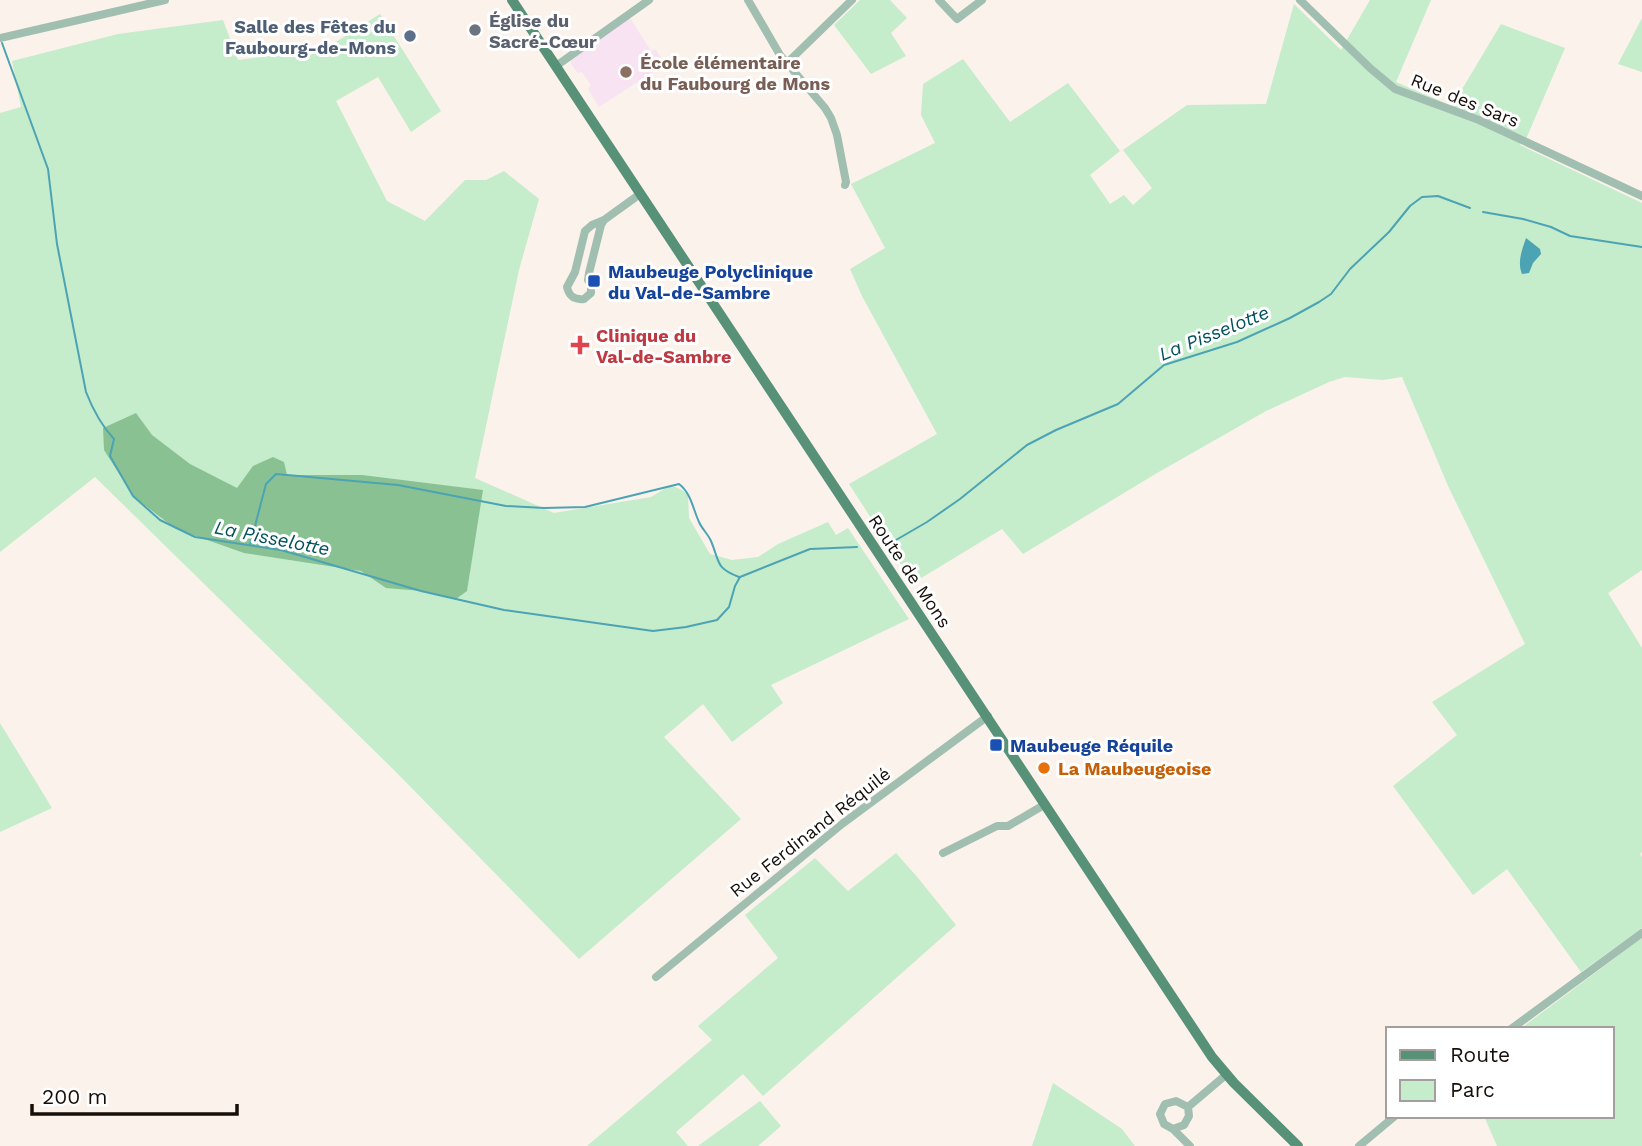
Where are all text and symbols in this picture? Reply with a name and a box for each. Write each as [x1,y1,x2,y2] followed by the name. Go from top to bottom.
[489,10,597,52] place label: Église du Sacré-Cœur
[225,16,396,58] place label: Salle des Fêtes du Faubourg-de-Mons
[467,22,483,38] marker: Église du Sacré-Cœur
[402,28,418,44] marker: Salle des Fêtes du Faubourg-de-Mons
[640,52,830,94] place label: École élémentaire du Faubourg de Mons
[618,64,634,80] marker: École élémentaire du Faubourg de Mons
[1408,69,1522,131] street label: Rue des Sars
[608,261,813,303] place label: Maubeuge Polyclinique du Val-de-Sambre
[586,273,602,289] marker: Maubeuge Polyclinique du Val-de-Sambre
[1156,300,1272,366] water label: La Pisselotte
[596,325,731,367] place label: Clinique du Val-de-Sambre
[570,335,590,355] marker: Clinique du Val-de-Sambre
[864,510,956,632] street label: Route de Mons
[212,516,332,560] water label: La Pisselotte
[1010,735,1173,756] place label: Maubeuge Réquile
[988,737,1004,753] marker: Maubeuge Réquile
[1058,758,1211,779] place label: La Maubeugeoise
[1036,760,1052,776] marker: La Maubeugeoise
[726,763,894,901] street label: Rue Ferdinand Réquilé
[1386,1027,1614,1118] legend
[1450,1042,1510,1067] text: Route
[32,1072,236,1116] scale bar
[1450,1077,1495,1102] text: Parc
[42,1084,108,1109] text: 200 m

